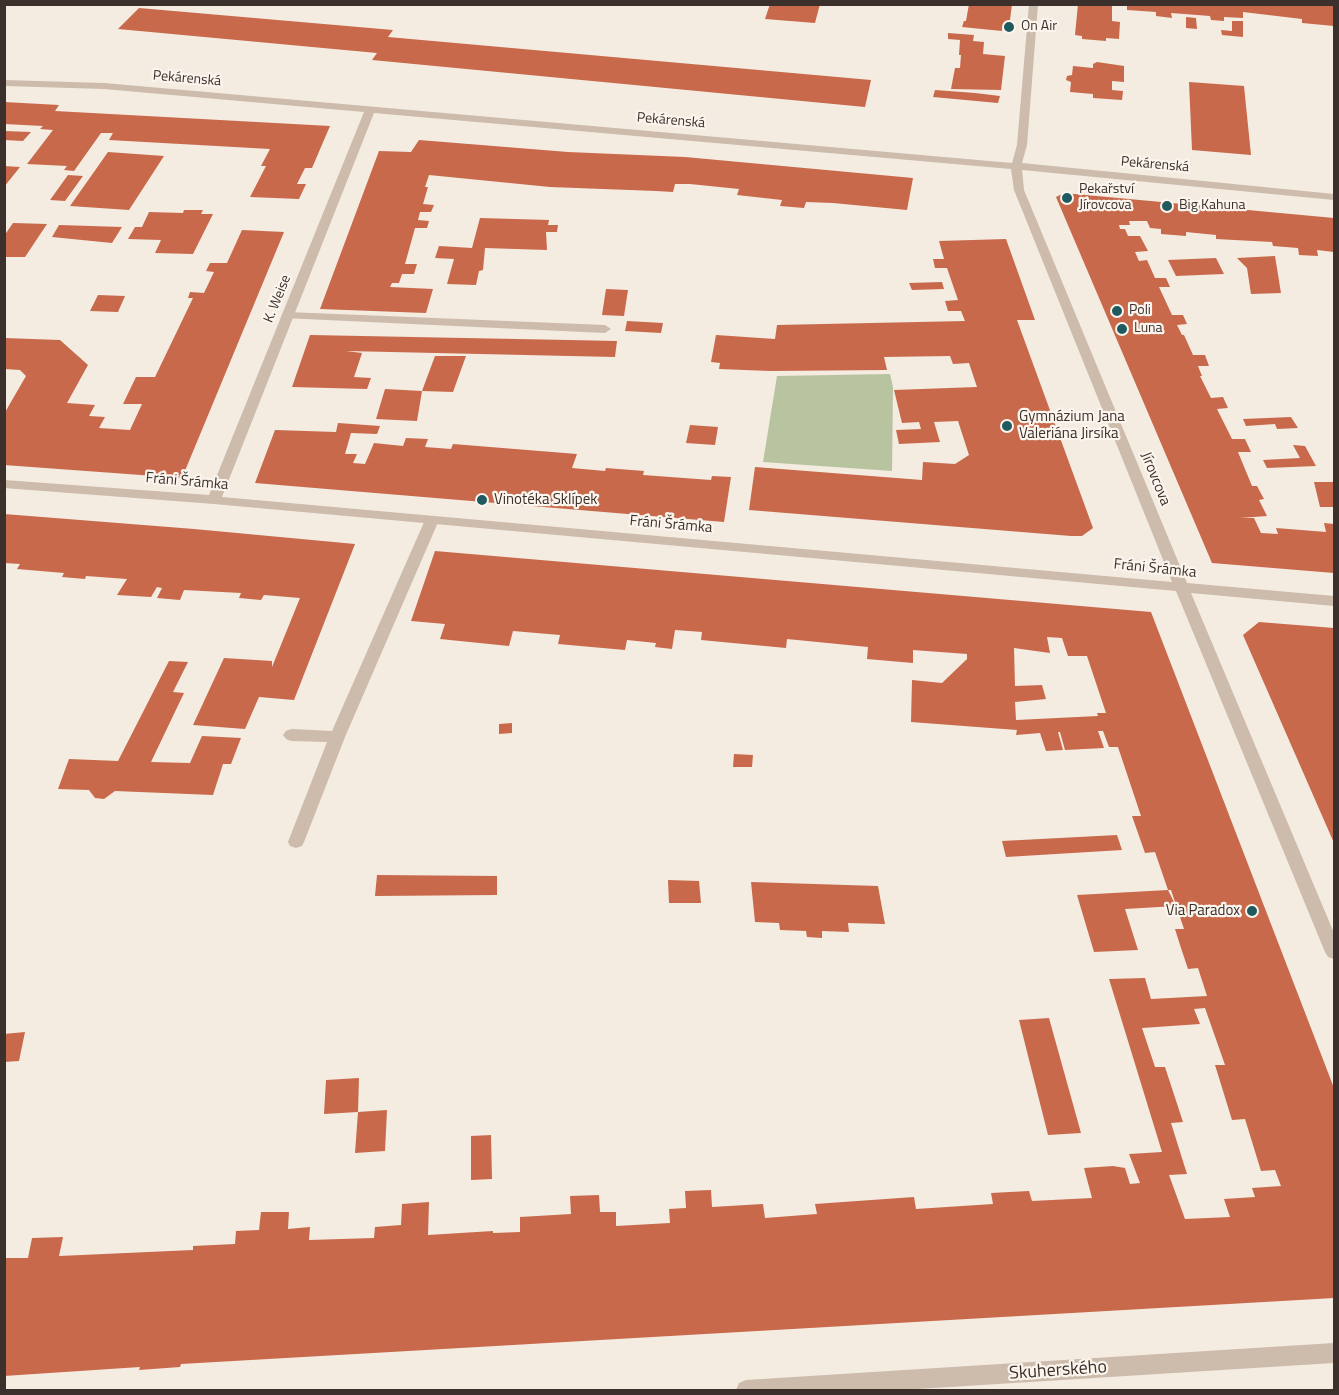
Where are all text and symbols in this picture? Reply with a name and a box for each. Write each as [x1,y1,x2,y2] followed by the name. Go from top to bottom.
[1021,19,1057,35] place label: On Air
[1002,20,1016,34] marker: On Air
[152,68,222,90] street label: Pekárenská
[636,110,706,132] street label: Pekárenská
[1120,154,1190,176] street label: Pekárenská
[1079,182,1134,214] place label: Pekařství Jírovcova
[1060,191,1074,205] marker: Pekařství Jírovcova
[1179,198,1245,214] place label: Big Kahuna
[1160,199,1174,213] marker: Big Kahuna
[261,273,295,325] street label: K. Weise
[1129,303,1151,319] place label: Poli
[1110,304,1124,318] marker: Poli
[1134,321,1163,337] place label: Luna
[1115,322,1129,336] marker: Luna
[1019,408,1125,443] place label: Gymnázium Jana Valeriána Jirsíka
[1000,419,1014,433] marker: Gymnázium Jana Valeriána Jirsíka
[1136,449,1174,509] street label: Jírovcova
[145,469,229,495] street label: Fráni Šrámka
[494,491,597,509] place label: Vinotéka Sklípek
[475,493,489,507] marker: Vinotéka Sklípek
[629,512,713,538] street label: Fráni Šrámka
[1113,556,1197,582] street label: Fráni Šrámka
[1166,902,1240,920] place label: Via Paradox
[1245,904,1259,918] marker: Via Paradox
[1008,1357,1108,1385] street label: Skuherského

